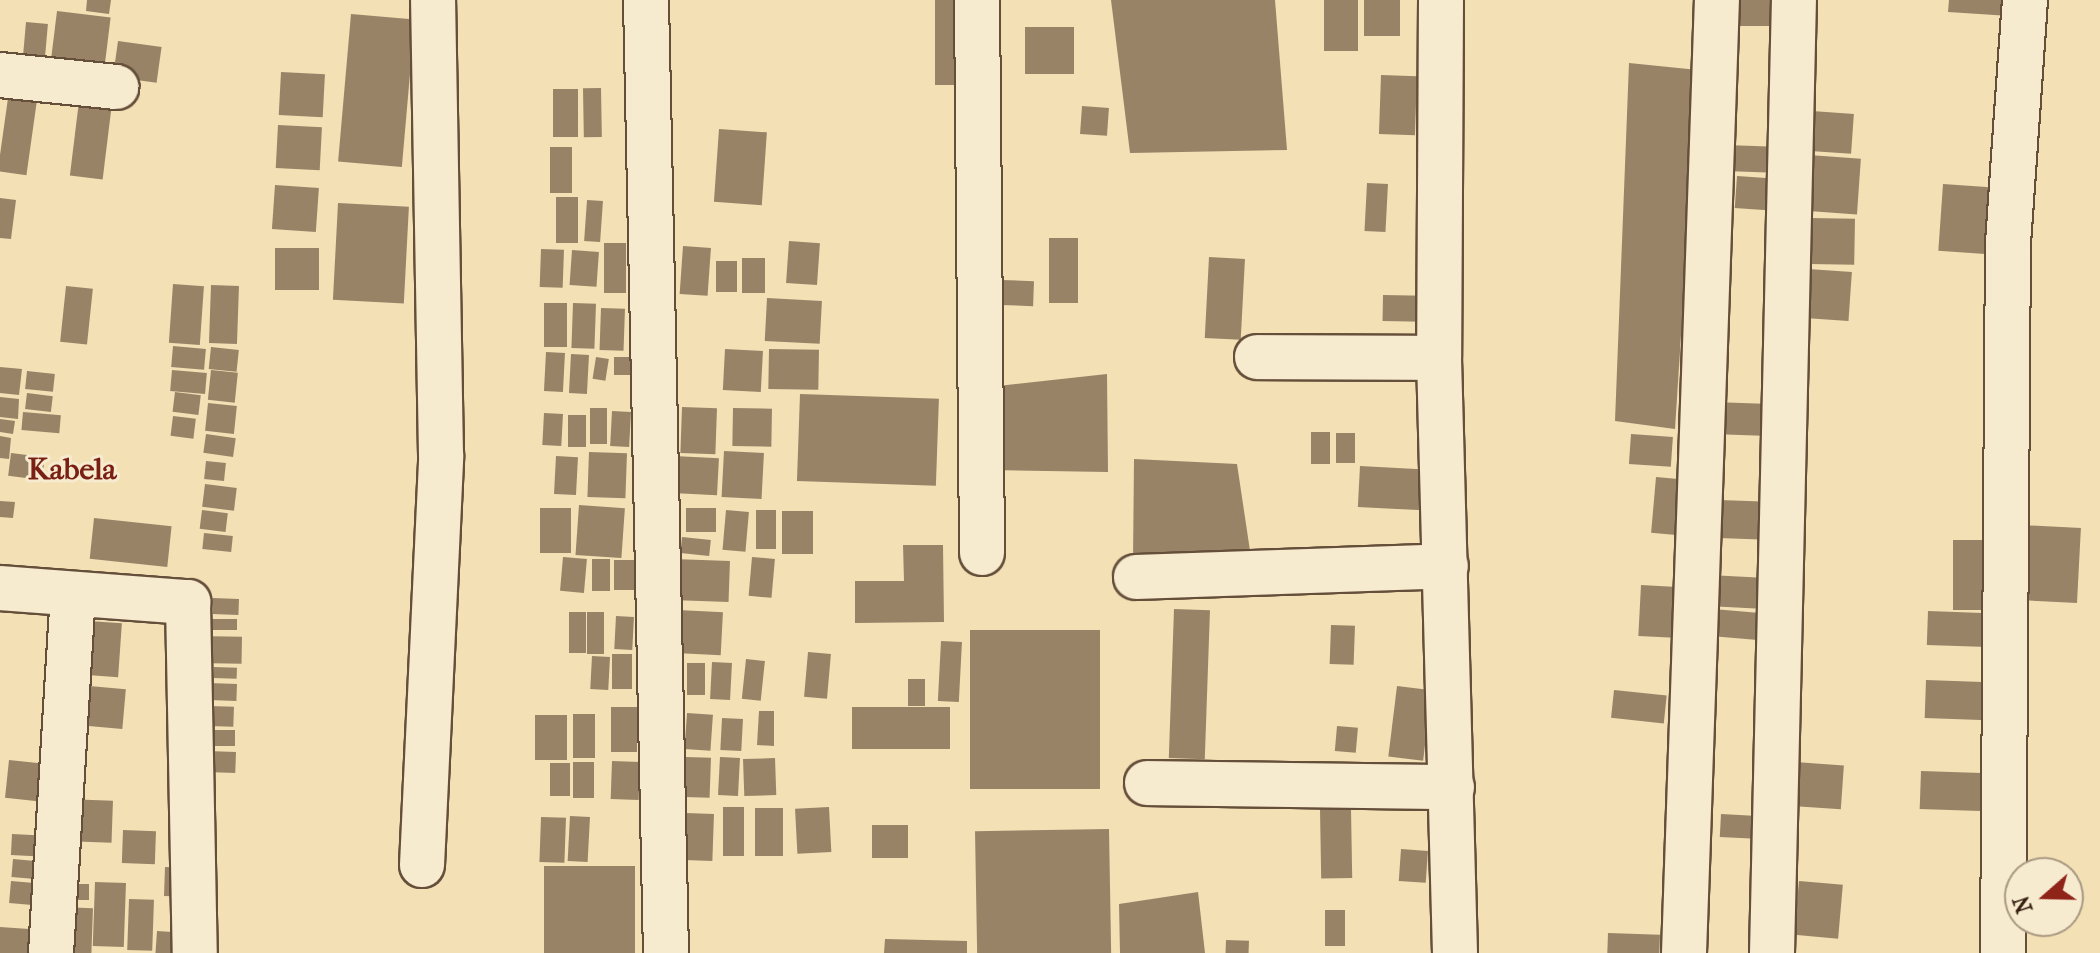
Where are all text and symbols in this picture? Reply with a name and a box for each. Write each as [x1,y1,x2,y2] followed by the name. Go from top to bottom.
[28,452,116,488] district label: Kabela
[2004,857,2084,937] north arrow
[2008,892,2038,917] text: N

